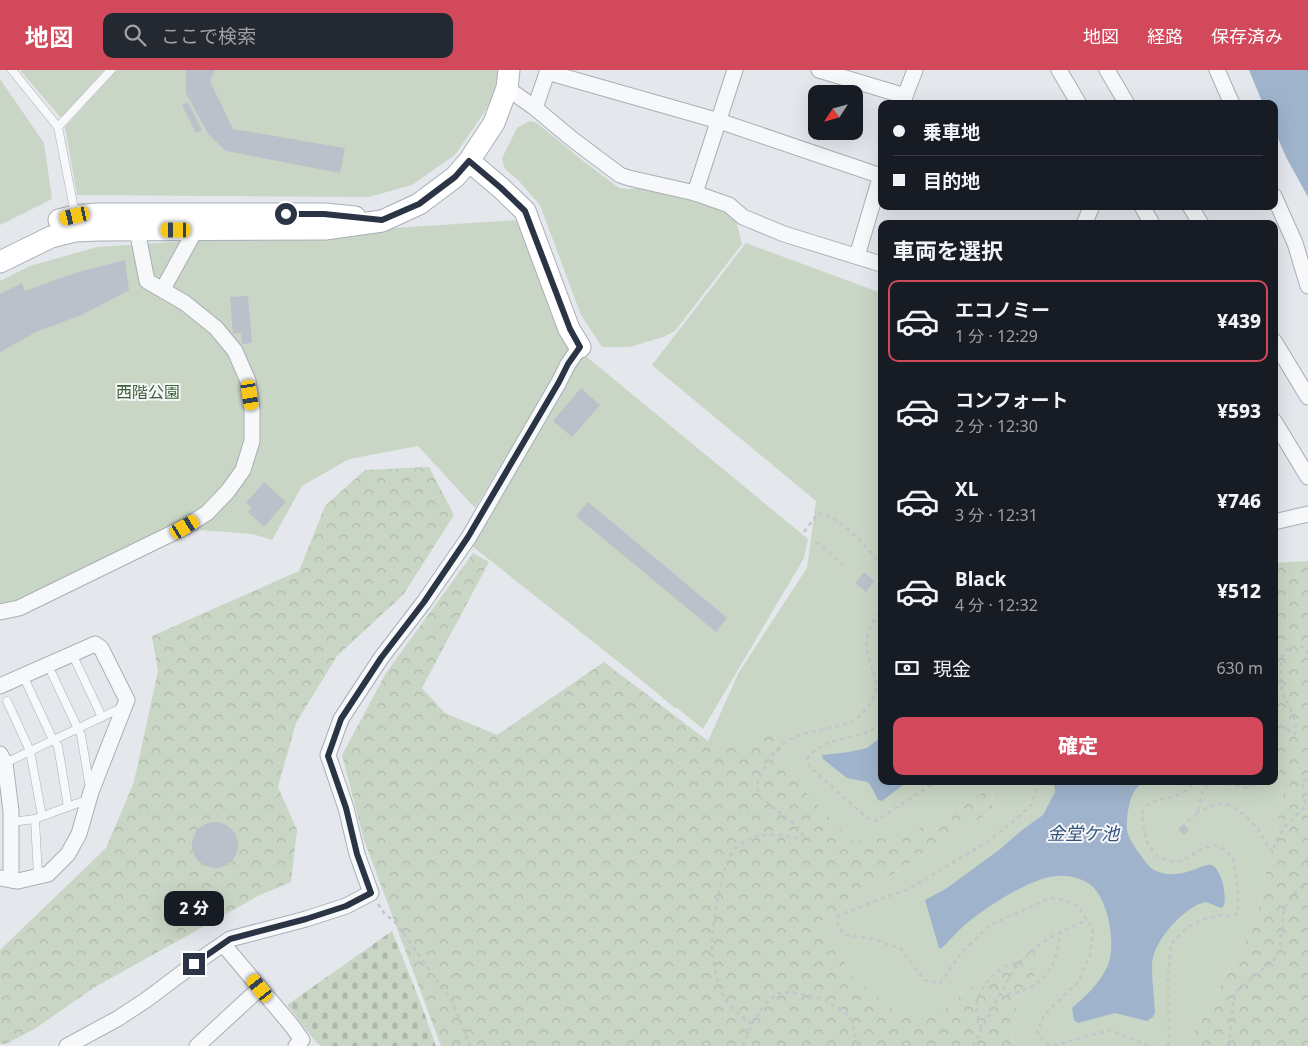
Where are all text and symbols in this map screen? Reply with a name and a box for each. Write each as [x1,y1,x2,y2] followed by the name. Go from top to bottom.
[103,13,453,58] search box
[25,20,73,53] text: 地図
[121,21,149,49] icon: search
[161,23,256,49] text: ここで検索
[1083,24,1119,48] text: 地図
[1147,24,1183,48] text: 経路
[1211,24,1283,48] text: 保存済み
[808,85,862,140] north arrow
[808,85,863,140] map controls
[923,119,980,145] text: 乗車地
[923,168,980,194] text: 目的地
[275,203,297,225] route start
[58,205,91,227] car
[161,223,191,238] car
[893,235,1003,265] text: 車両を選択
[955,297,1050,323] text: エコノミー
[895,299,940,344] icon: car
[1217,308,1261,334] text: ¥439
[955,325,1038,347] text: 1 分 · 12:29
[240,379,259,411] car
[116,381,180,403] park label: 西階公園
[955,387,1068,413] text: コンフォート
[895,389,940,434] icon: car
[1217,398,1261,424] text: ¥593
[955,415,1038,437] text: 2 分 · 12:30
[955,476,978,502] text: XL
[895,479,940,524] icon: car
[1217,488,1261,514] text: ¥746
[955,504,1038,526] text: 3 分 · 12:31
[168,513,201,541] car
[955,566,1006,592] text: Black
[895,569,940,614] icon: car
[1217,578,1261,604] text: ¥512
[955,594,1038,616] text: 4 分 · 12:32
[893,654,921,682] icon: cash
[933,656,971,682] text: 現金
[1216,657,1263,679] text: 630 m
[893,717,1263,775] button: 確定
[1047,821,1121,845] water label: 金堂ケ池
[164,892,224,926] callout: 2 分
[179,897,209,919] text: 2 分
[183,953,205,975] route end
[244,972,275,1004] car

